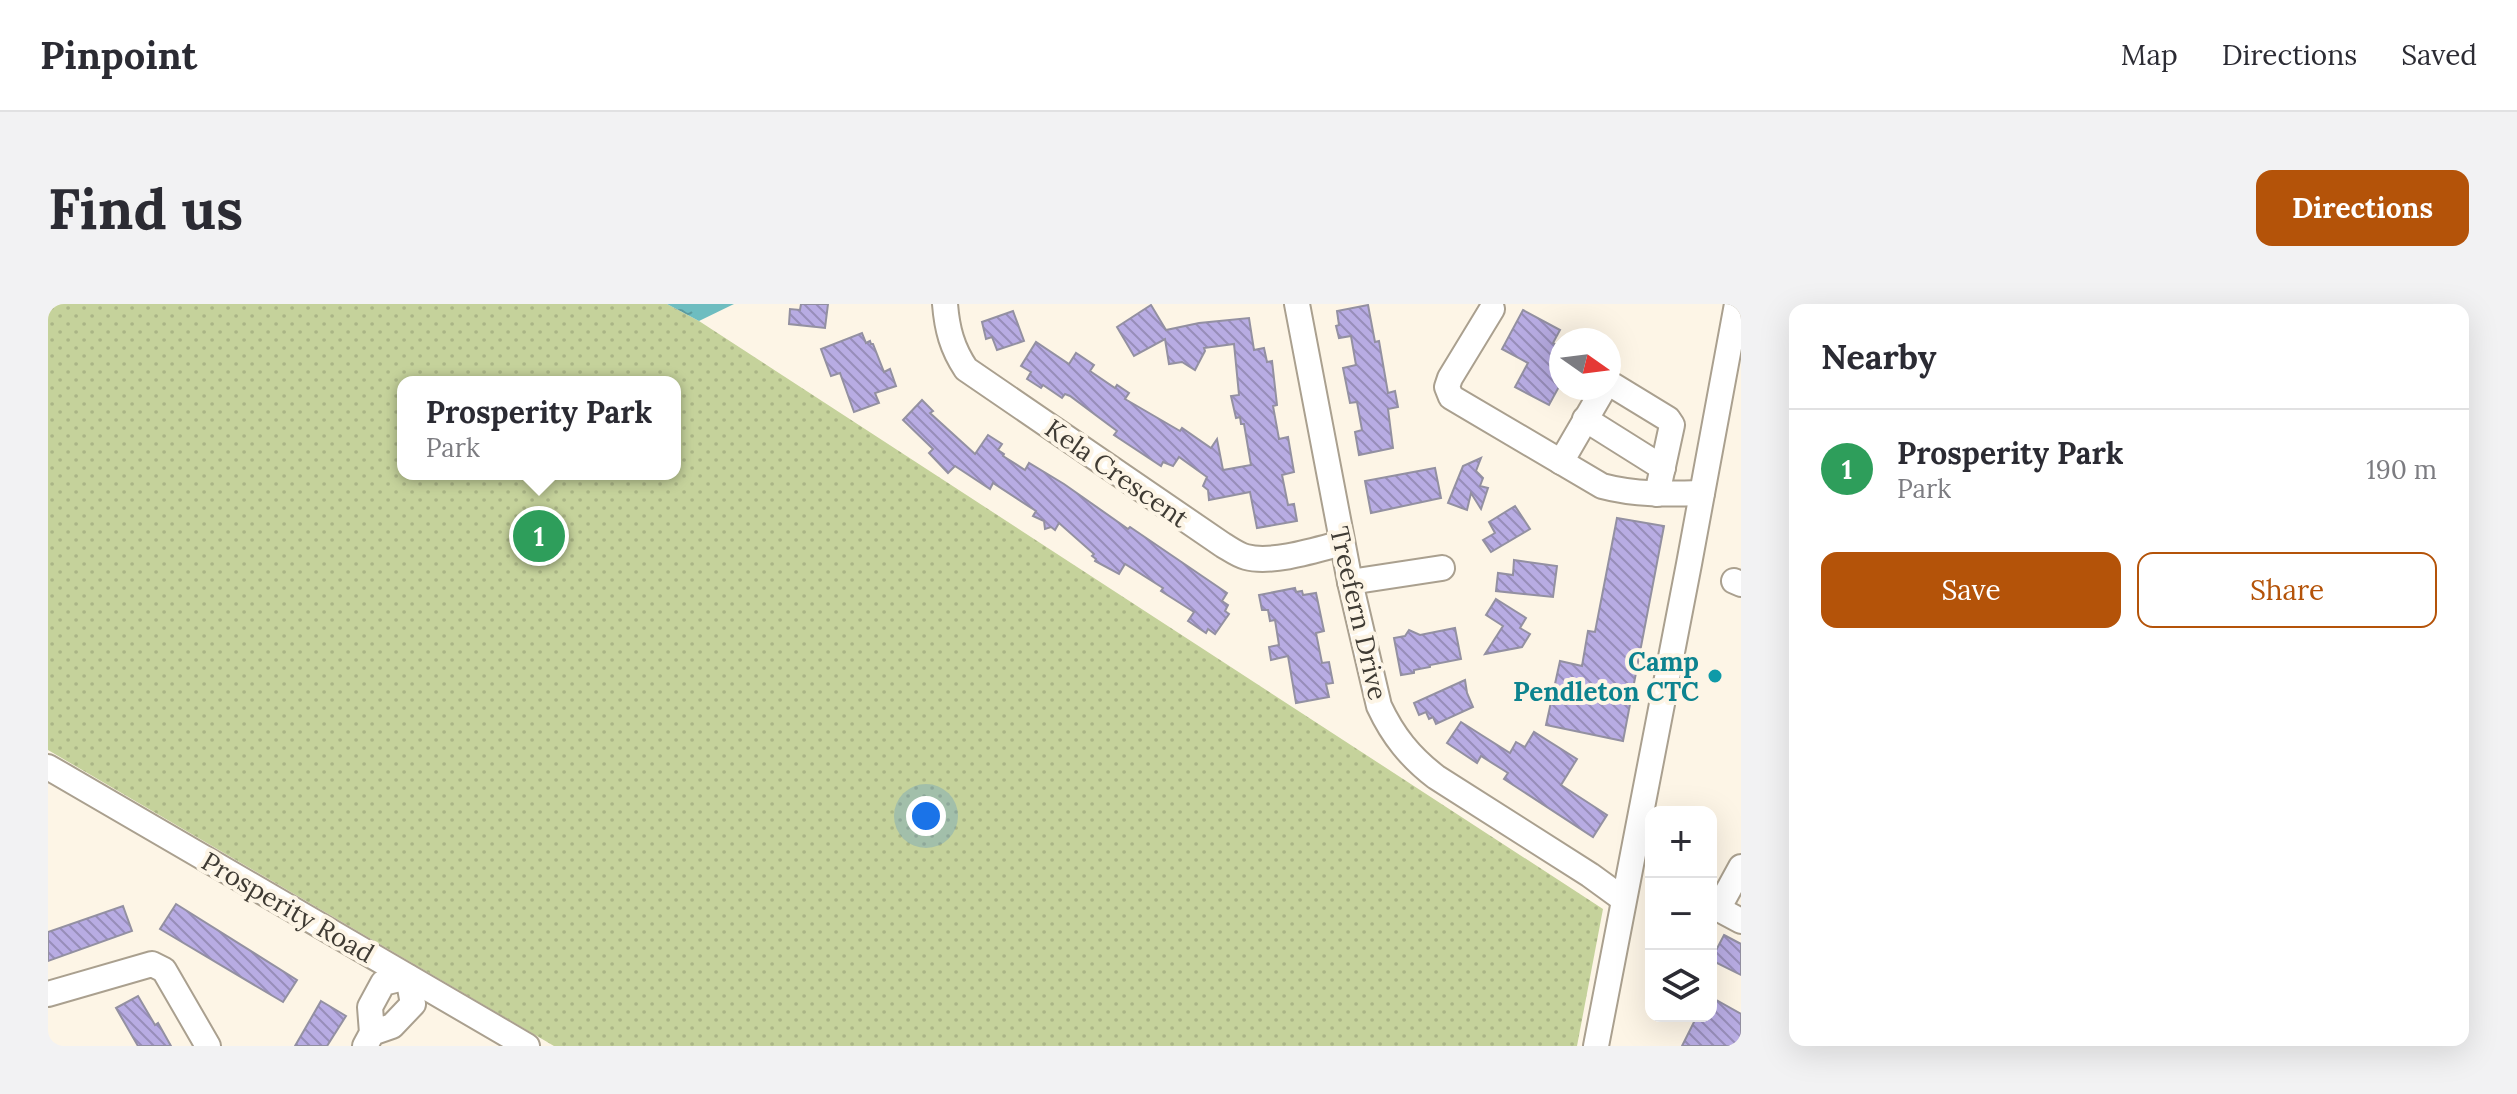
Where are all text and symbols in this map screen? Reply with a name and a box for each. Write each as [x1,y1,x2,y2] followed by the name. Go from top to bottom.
[40,31,197,79] text: Pinpoint
[2121,37,2178,73] text: Map
[2222,37,2357,73] text: Directions
[2401,37,2477,73] text: Saved
[2256,170,2469,246] button: Directions
[48,173,243,244] text: Find us
[1549,328,1621,400] north arrow
[1821,335,1937,378] text: Nearby
[397,376,681,480] popup
[426,393,652,431] text: Prosperity Park
[1039,411,1195,535] street label: Kela Crescent
[426,431,480,464] text: Park
[1897,434,2123,472] text: Prosperity Park
[1842,453,1852,486] text: 1
[2366,453,2437,486] text: 190 m
[1897,472,1951,505] text: Park
[513,506,565,566] pin: 1
[1323,523,1395,703] street label: Treefern Drive
[1821,552,2121,628] button: Save
[2137,552,2437,628] button: Share
[1513,645,1699,708] place label: Camp Pendleton CTC
[1706,667,1724,685] marker: Camp Pendleton CTC
[906,796,946,836] your location
[1645,806,1717,1022] map controls
[1645,806,1717,878] button: +
[196,844,380,970] street label: Prosperity Road
[1645,878,1717,950] button: −
[1645,950,1717,1022] button: layers

